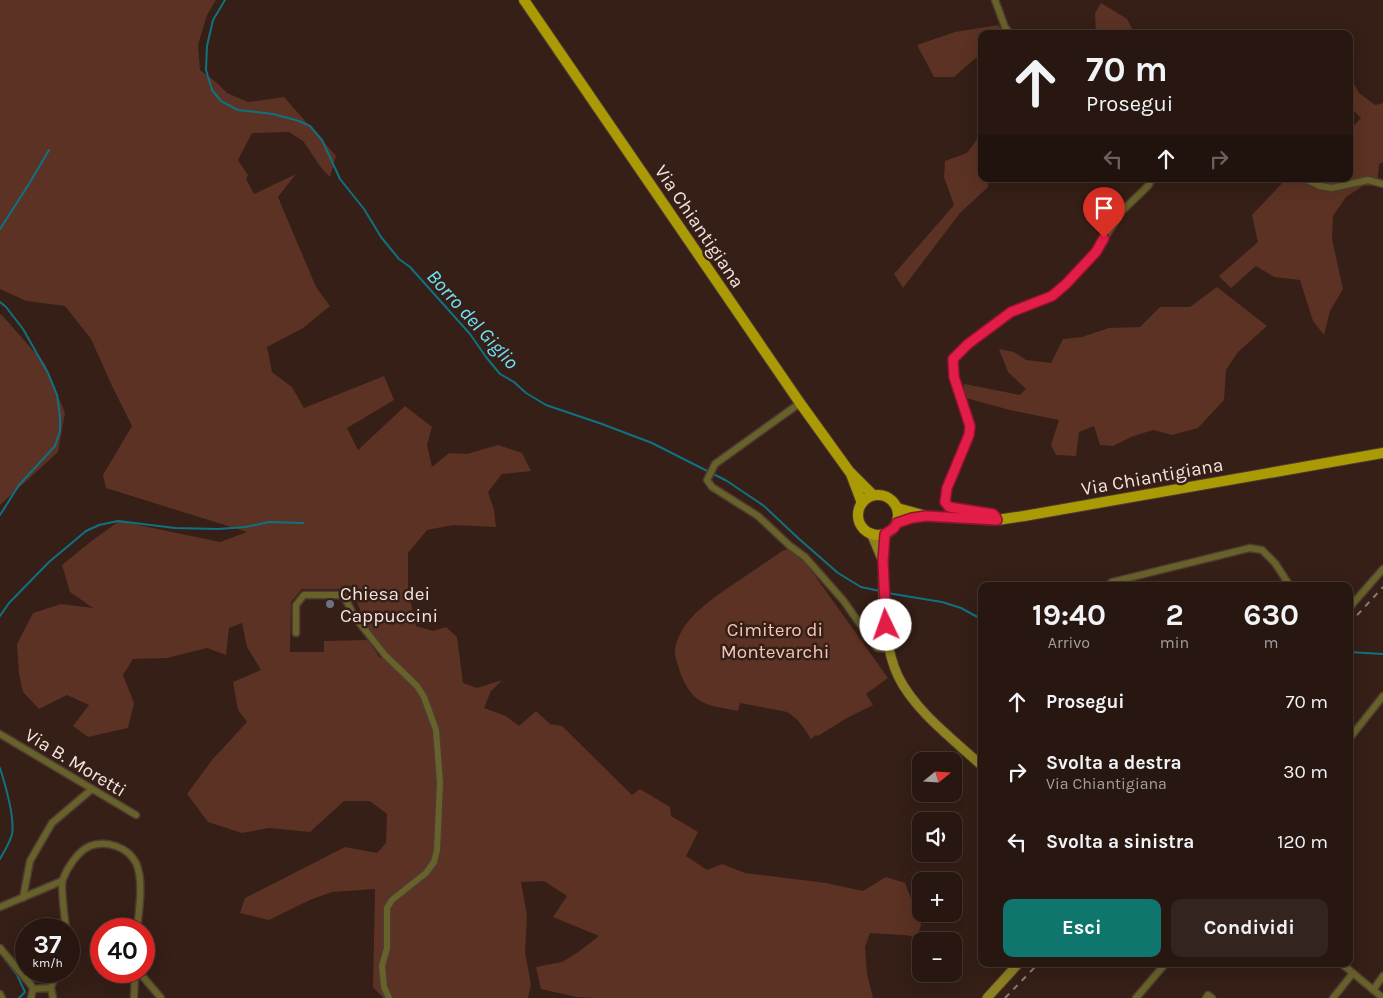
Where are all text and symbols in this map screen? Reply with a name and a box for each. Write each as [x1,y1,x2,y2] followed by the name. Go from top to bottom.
[1086,49,1168,90] text: 70 m
[1003,50,1068,115] icon: ahead
[1086,91,1173,117] text: Prosegui
[1099,145,1127,173] icon: left
[1152,145,1180,173] icon: ahead
[1205,145,1233,173] icon: right
[650,161,748,292] street label: Via Chiantigiana
[1083,187,1125,238] pin
[1090,194,1118,222] icon: arrive
[422,265,523,374] water label: Borro del Giglio
[1080,454,1225,500] street label: Via Chiantigiana
[340,583,438,627] place label: Chiesa dei Cappuccini
[1032,597,1106,633] text: 19:40
[1165,597,1184,633] text: 2
[1243,597,1299,633] text: 630
[324,598,336,610] marker: Chiesa dei Cappuccini
[859,598,911,650] position arrow
[721,619,829,663] park label: Cimitero di Montevarchi
[1048,633,1090,652] text: Arrivo
[1160,633,1189,652] text: min
[1264,633,1279,652] text: m
[1003,688,1031,716] icon: ahead
[1046,691,1125,713] text: Prosegui
[1286,691,1328,713] text: 70 m
[21,724,130,802] street label: Via B. Moretti
[912,752,962,802] north arrow
[912,752,962,982] map controls
[1046,752,1182,774] text: Svolta a destra
[1003,758,1031,786] icon: right
[1283,761,1328,783] text: 30 m
[1046,774,1167,793] text: Via Chiantigiana
[912,812,962,862] button: sound
[1003,828,1031,856] icon: left
[1046,831,1194,853] text: Svolta a sinistra
[1277,831,1328,853] text: 120 m
[912,872,962,922] button: +
[1003,899,1161,957] button: Esci
[1171,899,1328,957] button: Condividi
[90,918,155,983] speed limit sign: 40
[33,930,61,959] text: 37
[912,932,962,982] button: −
[32,956,63,970] text: km/h

